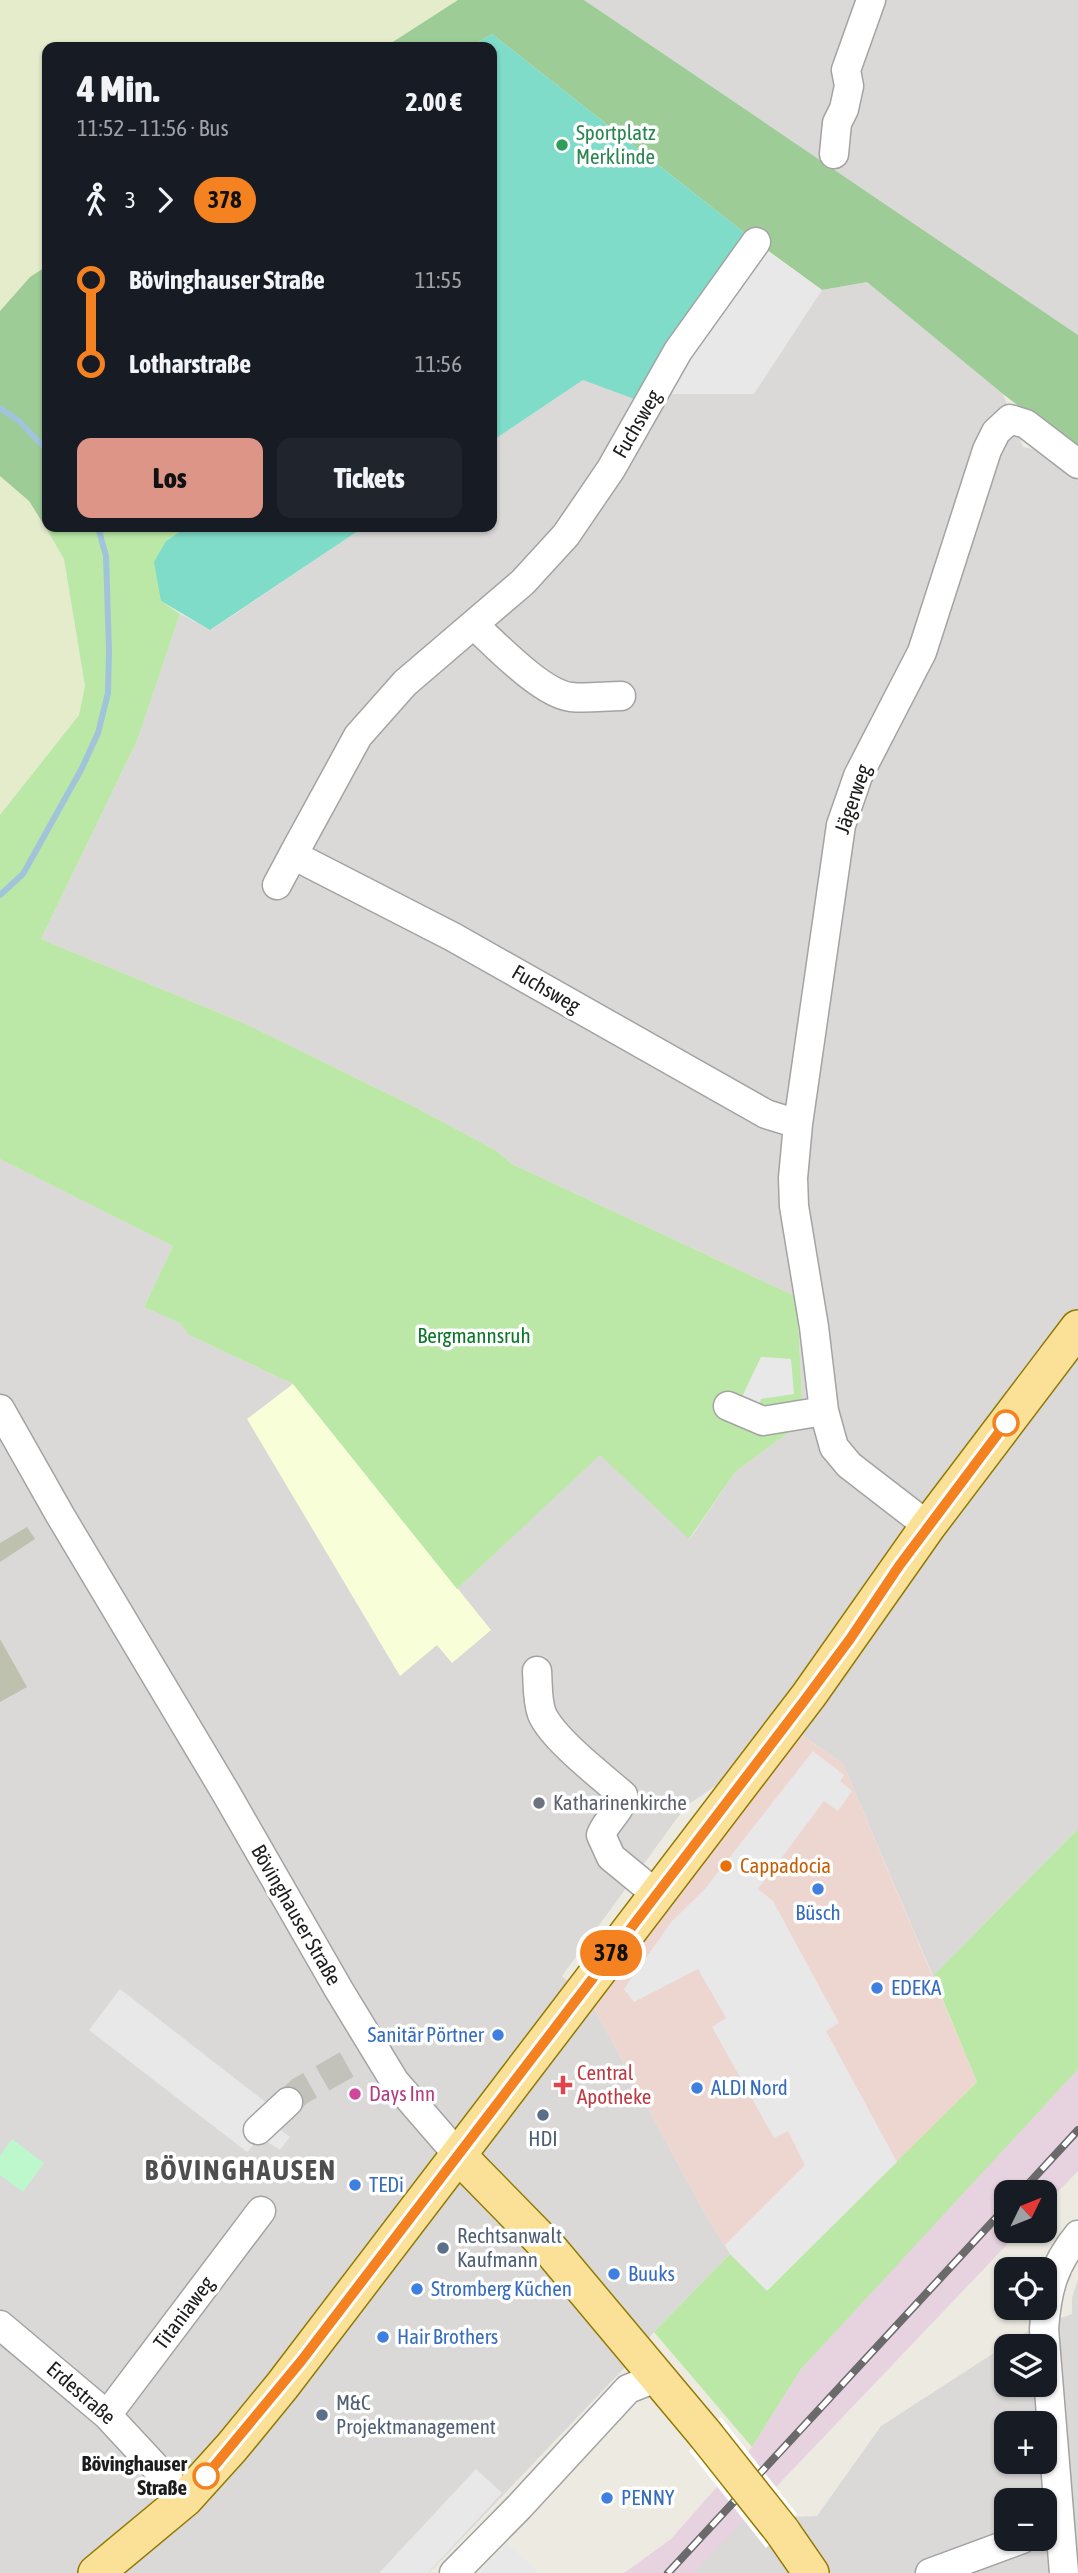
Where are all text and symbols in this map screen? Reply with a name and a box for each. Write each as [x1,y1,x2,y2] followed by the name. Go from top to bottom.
[77,67,159,110] text: 4 Min.
[405,87,462,117] text: 2.00 €
[77,115,229,141] text: 11:52 – 11:56 · Bus
[576,120,656,168] place label: Sportplatz Merklinde
[554,137,570,153] marker: Sportplatz Merklinde
[77,181,115,219] icon: walk
[146,181,184,219] icon: forward
[208,186,242,213] text: 378
[125,187,136,213] text: 3
[129,265,325,295] text: Bövinghauser Straße
[415,267,462,293] text: 11:55
[129,349,251,379] text: Lotharstraße
[415,351,462,377] text: 11:56
[607,385,665,462] street label: Fuchsweg
[77,438,263,518] button: Los
[277,438,462,518] button: Tickets
[829,761,875,836] street label: Jägerweg
[508,959,585,1017] street label: Fuchsweg
[417,1323,531,1347] park label: Bergmannsruh
[993,1410,1019,1436] unlabelled marker
[553,1790,687,1814] place label: Katharinenkirche
[531,1795,547,1811] marker: Katharinenkirche
[247,1840,347,1989] street label: Bövinghauser Straße
[740,1853,831,1877] place label: Cappadocia
[718,1858,734,1874] marker: Cappadocia
[810,1881,826,1897] marker: Büsch
[795,1900,841,1924] place label: Büsch
[571,1930,651,1976] line badge: 378
[594,1939,628,1966] text: 378
[891,1975,942,1999] place label: EDEKA
[869,1980,885,1996] marker: EDEKA
[368,2022,485,2046] place label: Sanitär Pörtner
[490,2027,506,2043] marker: Sanitär Pörtner
[577,2060,651,2108] place label: Central Apotheke
[711,2075,788,2099] place label: ALDI Nord
[555,2077,571,2093] marker: Central Apotheke
[689,2080,705,2096] marker: ALDI Nord
[369,2081,435,2105] place label: Days Inn
[347,2086,363,2102] marker: Days Inn
[535,2107,551,2123] marker: HDI
[528,2126,558,2150] place label: HDI
[145,2154,337,2186] district label: BÖVINGHAUSEN
[369,2172,404,2196] place label: TEDi
[347,2177,363,2193] marker: TEDi
[994,2180,1057,2244] north arrow
[994,2180,1057,2551] map controls
[457,2223,562,2271] place label: Rechtsanwalt Kaufmann
[435,2240,451,2256] marker: Rechtsanwalt Kaufmann
[994,2257,1057,2320] button: locate
[628,2261,675,2285] place label: Buuks
[606,2266,622,2282] marker: Buuks
[148,2271,218,2354] street label: Titaniaweg
[431,2276,572,2300] place label: Stromberg Küchen
[409,2281,425,2297] marker: Stromberg Küchen
[397,2324,498,2348] place label: Hair Brothers
[375,2329,391,2345] marker: Hair Brothers
[994,2334,1057,2397] button: layers
[42,2356,121,2429] street label: Erdestraße
[336,2390,496,2438] place label: M&C Projektmanagement
[314,2407,330,2423] marker: M&C Projektmanagement
[994,2411,1057,2474] button: +
[81,2451,188,2499] place label: Bövinghauser Straße
[193,2463,219,2489] marker: Bövinghauser Straße
[621,2485,675,2509] place label: PENNY
[994,2488,1057,2551] button: −
[599,2490,615,2506] marker: PENNY

